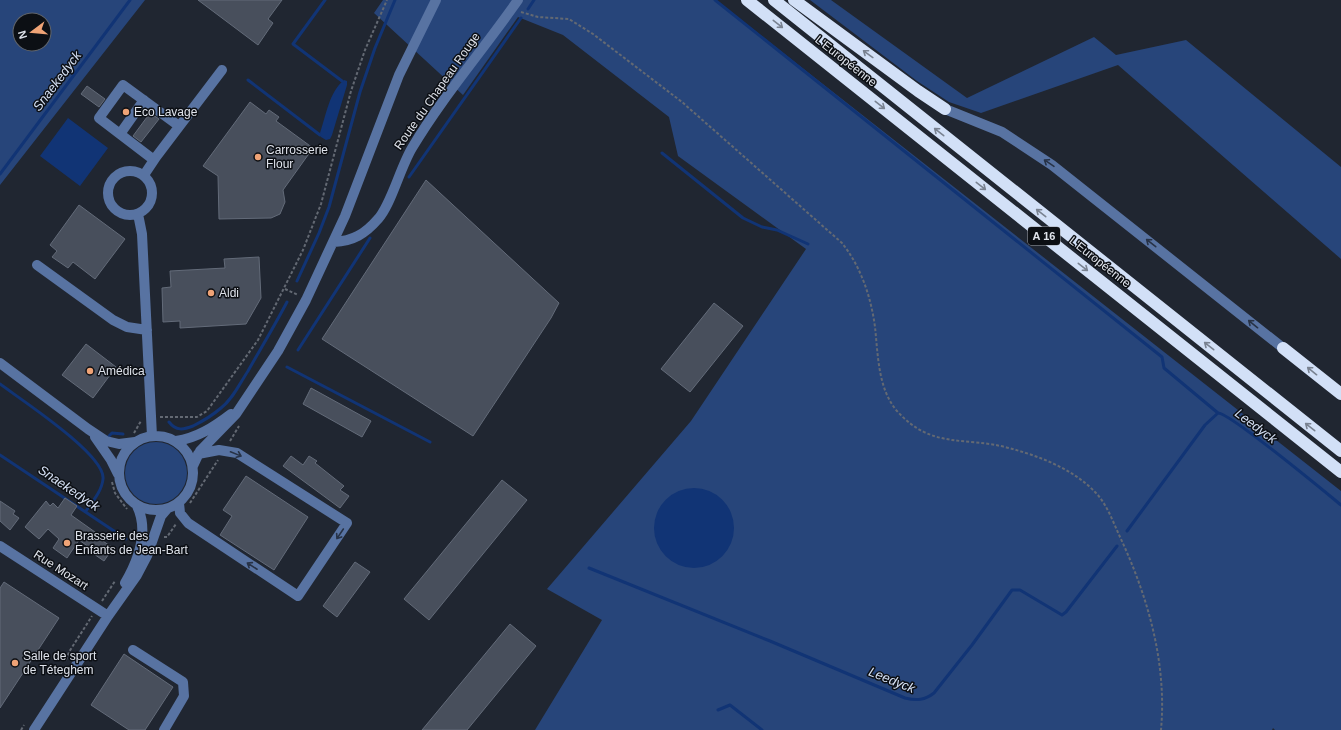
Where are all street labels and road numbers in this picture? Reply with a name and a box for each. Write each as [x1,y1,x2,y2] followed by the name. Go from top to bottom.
[391,30,483,152] street label: Route du Chapeau Rouge
[812,33,880,90] street label: L'Européenne
[1028,227,1060,245] road number: A 16
[1066,234,1134,291] street label: L'Européenne
[31,547,91,593] street label: Rue Mozart

